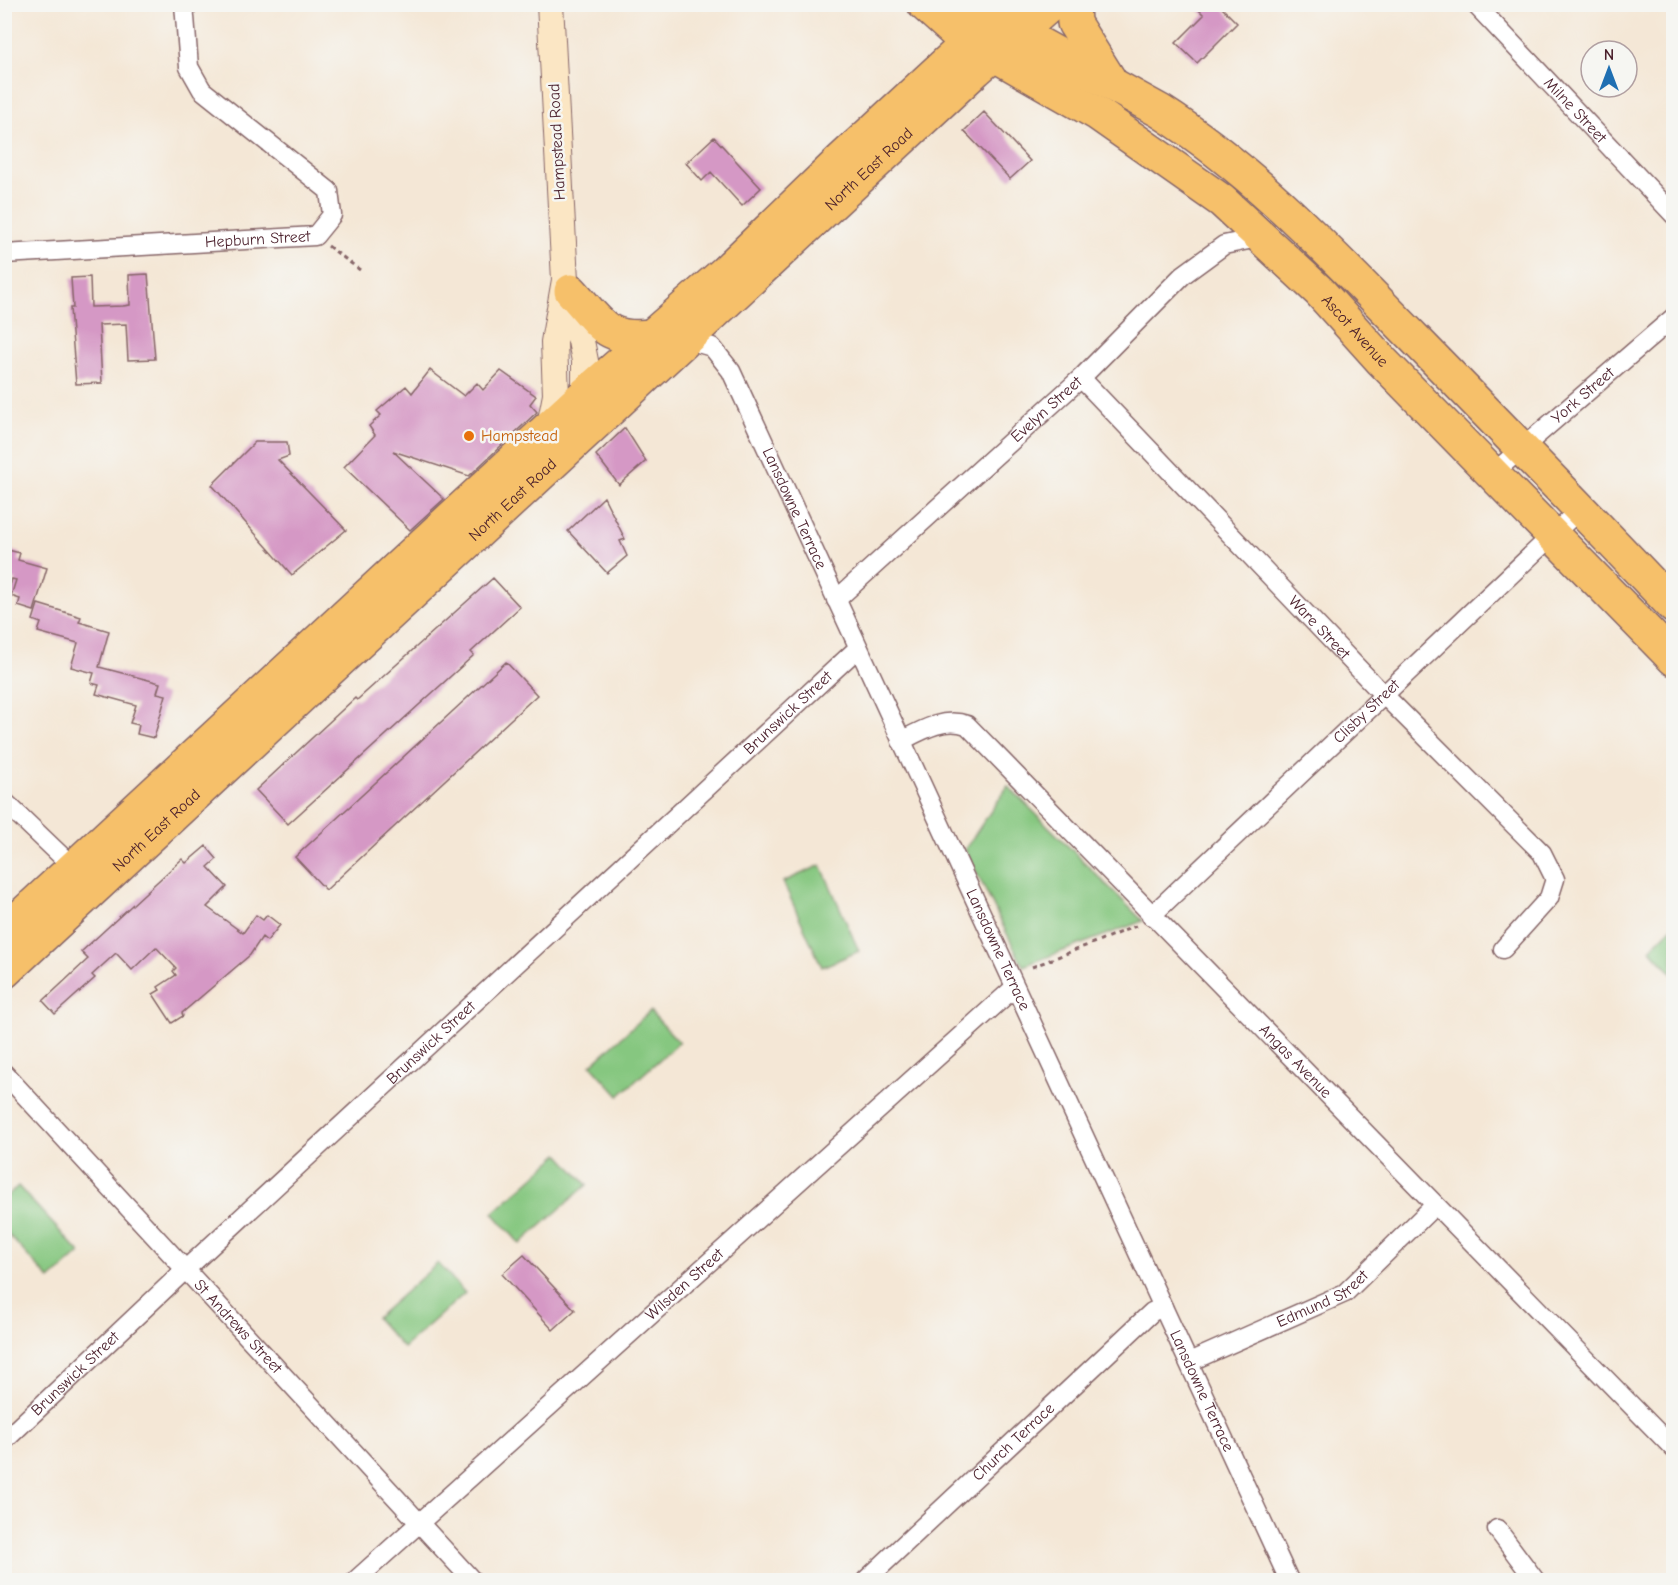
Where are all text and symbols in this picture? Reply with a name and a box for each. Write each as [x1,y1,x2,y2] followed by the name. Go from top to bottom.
[1579,39,1639,99] north arrow
[1604,46,1614,64] text: N
[1540,74,1610,147] street label: Milne Street
[545,83,569,201] street label: Hampstead Road
[821,124,916,214] street label: North East Road
[204,227,311,251] street label: Hepburn Street
[1318,291,1392,371] street label: Ascot Avenue
[1548,364,1618,427] street label: York Street
[1007,372,1086,446] street label: Evelyn Street
[481,427,558,445] place label: Hampstead
[462,429,476,443] marker: Hampstead
[759,445,830,572] street label: Lansdowne Terrace
[465,455,560,545] street label: North East Road
[1285,592,1354,663] street label: Ware Street
[740,667,836,758] street label: Brunswick Street
[1330,676,1404,747] street label: Clisby Street
[109,785,204,876] street label: North East Road
[962,886,1034,1013] street label: Lansdowne Terrace
[383,997,479,1088] street label: Brunswick Street
[1255,1021,1335,1102] street label: Angas Avenue
[642,1244,728,1324] street label: Wilsden Street
[1274,1266,1372,1331] street label: Edmund Street
[190,1276,286,1377] street label: St Andrews Street
[1166,1327,1238,1455] street label: Lansdowne Terrace
[28,1328,123,1419] street label: Brunswick Street
[969,1399,1058,1485] street label: Church Terrace

